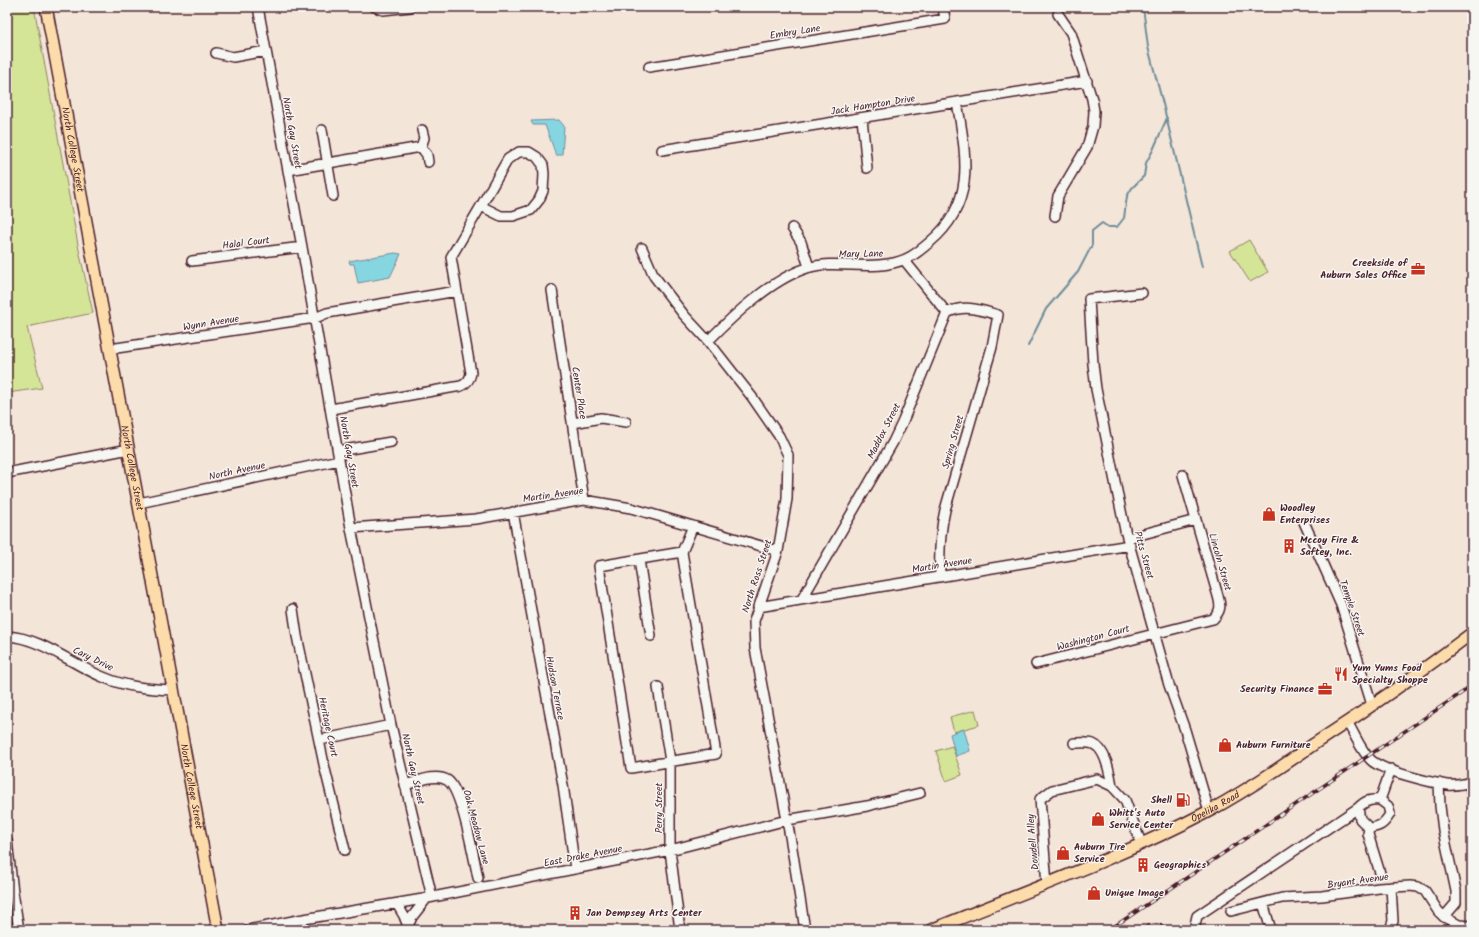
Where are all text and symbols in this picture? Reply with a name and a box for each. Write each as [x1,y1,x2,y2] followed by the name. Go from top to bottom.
[769,20,822,44] street label: Embry Lane
[830,90,917,120] street label: Jack Hampton Drive
[278,96,306,170] street label: North Gay Street
[57,106,88,194] street label: North College Street
[221,232,271,254] street label: Halal Court
[839,246,884,262] street label: Mary Lane
[1320,255,1409,283] place label: Creekside of Auburn Sales Office
[1410,261,1426,277] office icon: Creekside of Auburn Sales Office
[182,311,241,335] street label: Wynn Avenue
[567,366,591,421] street label: Center Place
[863,400,905,462] street label: Maddox Street
[938,413,968,471] street label: Spring Street
[335,415,363,489] street label: North Gay Street
[116,424,148,512] street label: North College Street
[207,457,267,485] street label: North Avenue
[522,483,585,507] street label: Martin Avenue
[1280,500,1330,528] place label: Woodley Enterprises
[1261,506,1277,522] shop icon: Woodley Enterprises
[1130,529,1159,581] street label: Pitts Street
[1204,531,1236,593] street label: Lincoln Street
[1300,532,1359,560] place label: Mccoy Fire & Saftey, Inc.
[738,537,776,615] street label: North Ross Street
[1281,538,1297,554] building icon: Mccoy Fire & Saftey, Inc.
[911,552,974,578] street label: Martin Avenue
[1335,578,1369,639] street label: Temple Street
[1055,621,1131,655] street label: Washington Court
[70,642,117,676] street label: Cary Drive
[541,655,569,722] street label: Hudson Terrace
[1352,660,1428,688] place label: Yum Yums Food Specialty Shoppe
[1333,666,1349,682] restaurant icon: Yum Yums Food Specialty Shoppe
[1240,681,1314,697] place label: Security Finance
[1317,681,1333,697] office icon: Security Finance
[314,695,342,759] street label: Heritage Court
[397,732,429,806] street label: North Gay Street
[1217,737,1233,753] shop icon: Auburn Furniture
[1236,737,1311,753] place label: Auburn Furniture
[175,743,207,831] street label: North College Street
[651,783,667,833] street label: Perry Street
[1188,787,1244,827] street label: Opelika Road
[458,788,494,867] street label: Oak Meadow Lane
[1151,792,1172,808] place label: Shell
[1175,792,1191,808] fuel station icon: Shell
[1109,805,1173,833] place label: Whitt's Auto Service Center
[1090,811,1106,827] shop icon: Whitt's Auto Service Center
[1023,813,1043,871] street label: Dowdell Alley
[1074,839,1125,867] place label: Auburn Tire Service
[542,840,624,871] street label: East Drake Avenue
[1055,845,1071,861] shop icon: Auburn Tire Service
[1135,857,1151,873] building icon: Geographics
[1154,857,1206,873] place label: Geographics
[1326,869,1390,893] street label: Bryant Avenue
[1086,885,1102,901] shop icon: Unique Image
[1105,885,1164,901] place label: Unique Image
[567,905,583,921] building icon: Jan Dempsey Arts Center
[586,905,702,921] place label: Jan Dempsey Arts Center

